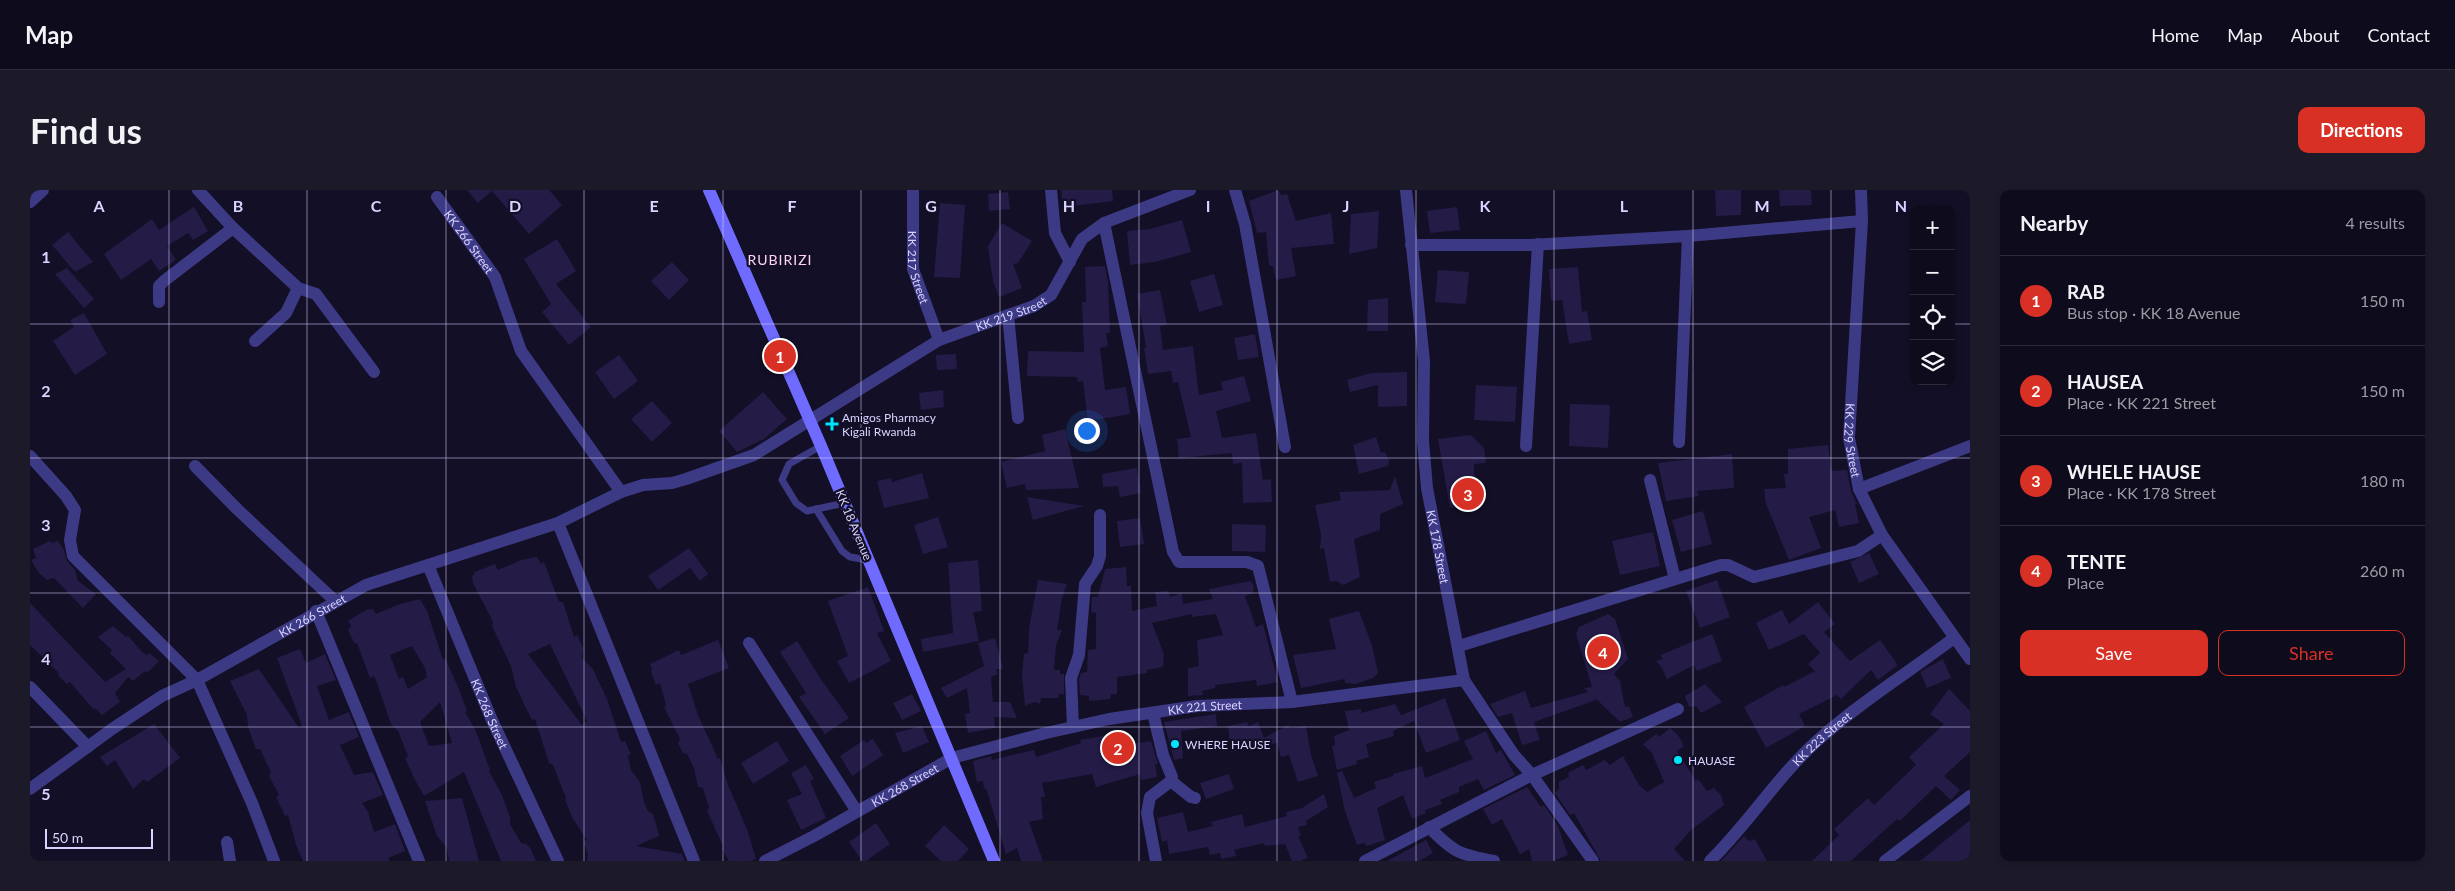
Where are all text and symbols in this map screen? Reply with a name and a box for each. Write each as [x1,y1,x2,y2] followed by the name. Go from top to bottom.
[25,20,73,49] text: Map
[2151,24,2199,46] text: Home
[2227,24,2263,46] text: Map
[2291,24,2340,46] text: About
[2368,24,2430,46] text: Contact
[2298,107,2425,153] button: Directions
[30,109,142,151] text: Find us
[92,196,105,215] text: A
[233,196,243,215] text: B
[371,196,382,215] text: C
[509,196,521,215] text: D
[649,196,659,215] text: E
[787,196,797,215] text: F
[925,196,937,215] text: G
[1063,196,1075,215] text: H
[1206,196,1210,215] text: I
[1343,196,1349,215] text: J
[1480,196,1492,215] text: K
[1620,196,1629,215] text: L
[1754,196,1770,215] text: M
[1895,196,1907,215] text: N
[1910,205,1955,385] map controls
[1910,205,1955,250] button: +
[441,207,498,277] street label: KK 266 Street
[2020,210,2088,235] text: Nearby
[2345,213,2405,232] text: 4 results
[906,231,933,306] street label: KK 217 Street
[41,247,51,266] text: 1
[1910,250,1955,295] button: −
[747,251,813,268] district label: RUBIRIZI
[2067,280,2105,303] text: RAB
[2031,291,2041,310] text: 1
[2360,291,2405,310] text: 150 m
[973,292,1049,334] street label: KK 219 Street
[1910,295,1955,340] button: locate
[2067,303,2241,322] text: Bus stop · KK 18 Avenue
[764,337,796,375] pin: 1
[1910,340,1955,385] button: layers
[2067,370,2143,393] text: HAUSEA
[41,381,51,400] text: 2
[2031,381,2041,400] text: 2
[2360,381,2405,400] text: 150 m
[2067,393,2216,412] text: Place · KK 221 Street
[1841,403,1864,479] street label: KK 229 Street
[842,410,937,439] place label: Amigos Pharmacy Kigali Rwanda
[826,418,838,430] marker: Amigos Pharmacy Kigali Rwanda
[1074,418,1100,444] your location
[2067,460,2201,483] text: WHELE HAUSE
[2031,471,2041,490] text: 3
[2360,471,2405,490] text: 180 m
[1452,475,1484,513] pin: 3
[2067,483,2216,502] text: Place · KK 178 Street
[832,487,876,563] street label: KK 18 Avenue
[1424,509,1453,586] street label: KK 178 Street
[41,515,51,534] text: 3
[2067,550,2126,573] text: TENTE
[2031,561,2041,580] text: 4
[2360,561,2405,580] text: 260 m
[2067,573,2104,592] text: Place
[276,590,349,640] street label: KK 266 Street
[2020,630,2208,676] button: Save
[2218,630,2405,676] button: Share
[1587,633,1619,671] pin: 4
[41,649,51,668] text: 4
[468,677,512,752] street label: KK 268 Street
[1167,697,1243,718] street label: KK 221 Street
[1789,708,1855,769] street label: KK 223 Street
[1102,729,1134,767] pin: 2
[1185,737,1270,752] place label: WHERE HAUSE
[1169,738,1181,750] marker: WHERE HAUSE
[1688,753,1735,768] place label: HAUASE
[1672,754,1684,766] marker: HAUASE
[868,760,941,810] street label: KK 268 Street
[41,784,51,803] text: 5
[45,826,152,849] scale bar
[52,829,83,846] text: 50 m

